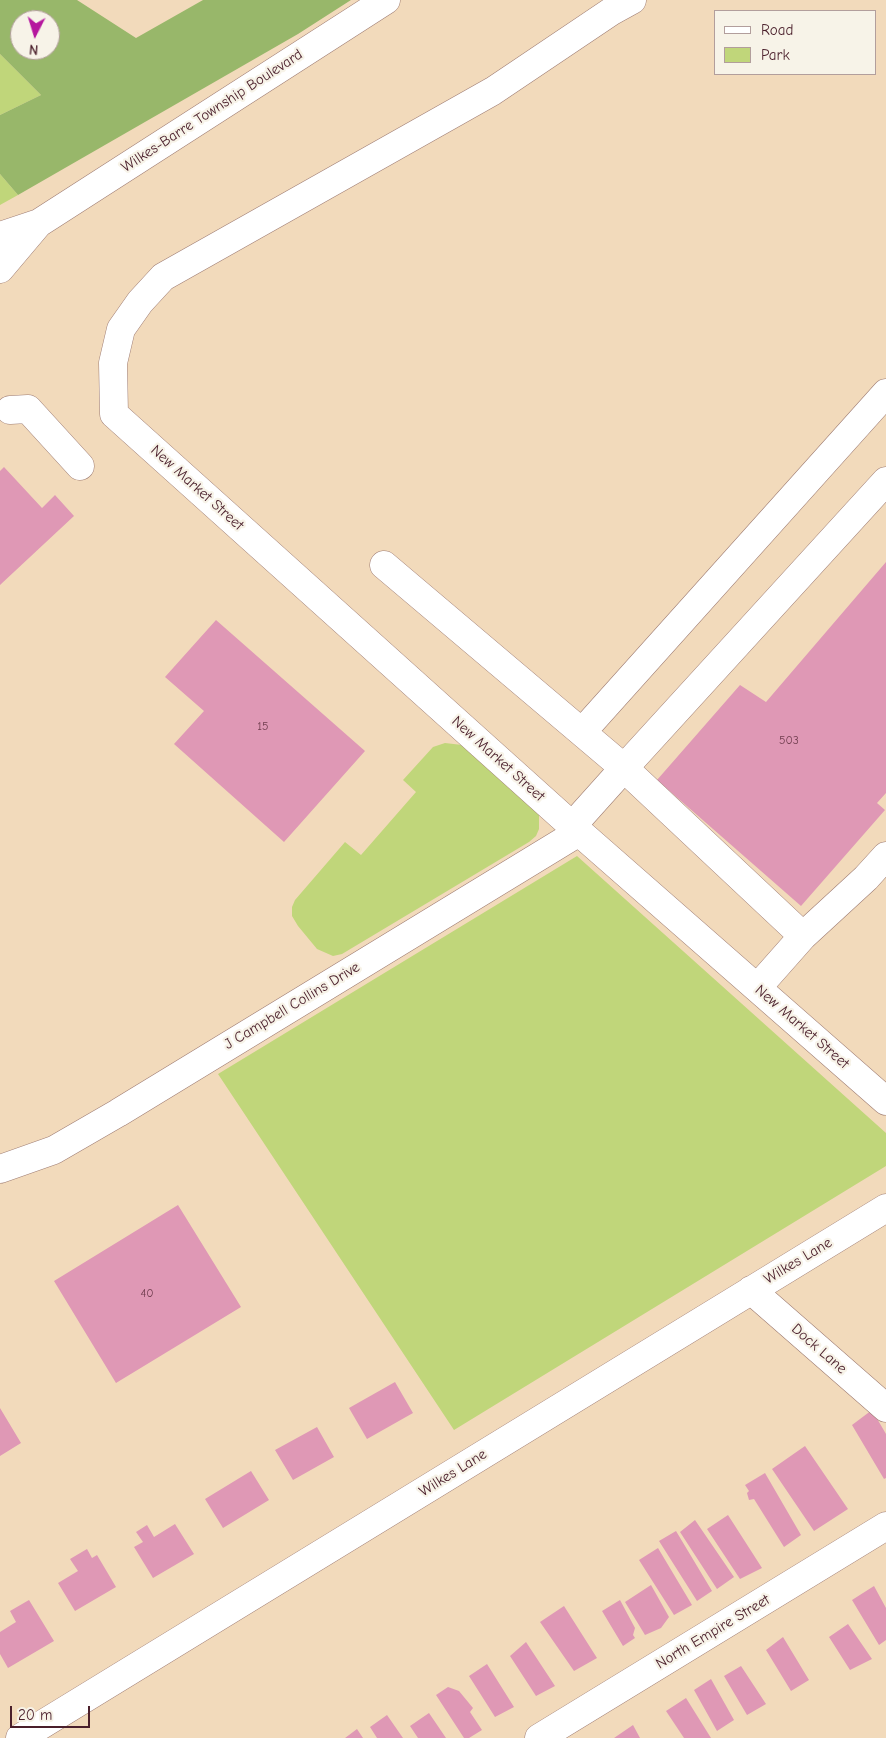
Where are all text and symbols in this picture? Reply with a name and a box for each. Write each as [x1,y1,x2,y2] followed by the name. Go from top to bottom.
[10,10,60,60] north arrow
[714,10,876,75] legend
[761,21,793,39] text: Road
[28,41,39,58] text: N
[118,46,306,176] street label: Wilkes-Barre Township Boulevard
[761,46,790,64] text: Park
[147,442,247,534] street label: New Market Street
[448,713,548,805] street label: New Market Street
[257,720,269,734] house number: 15
[779,734,799,748] house number: 503
[221,958,363,1054] street label: J Campbell Collins Drive
[751,981,853,1073] street label: New Market Street
[761,1234,835,1288] street label: Wilkes Lane
[140,1287,154,1301] house number: 40
[788,1320,850,1378] street label: Dock Lane
[416,1445,490,1501] street label: Wilkes Lane
[653,1591,773,1673] street label: North Empire Street
[12,1696,92,1728] scale bar
[18,1706,52,1724] text: 20 m

